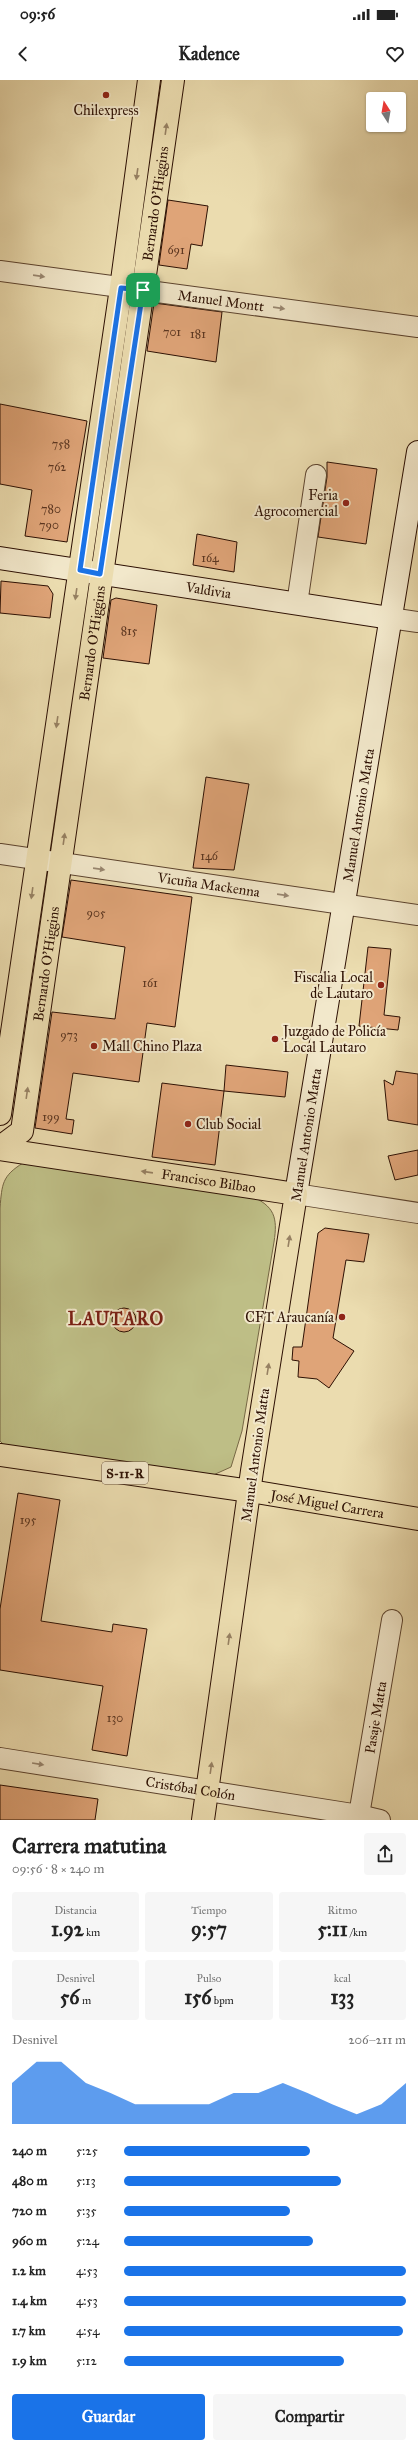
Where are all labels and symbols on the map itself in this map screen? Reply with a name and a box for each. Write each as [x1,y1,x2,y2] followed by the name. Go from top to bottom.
[101,90,111,100] marker: Chilexpress
[366,92,406,132] north arrow
[73,102,139,119] place label: Chilexpress
[163,123,169,135] one-way arrow
[139,145,172,262] street label: Bernardo O'Higgins
[134,168,140,180] one-way arrow
[167,243,185,257] house number: 691
[33,273,45,280] one-way arrow
[126,273,160,307] pin
[177,287,265,315] street label: Manuel Montt
[273,305,285,312] one-way arrow
[163,325,181,339] house number: 701
[190,327,206,341] house number: 181
[52,437,70,451] house number: 758
[48,460,66,474] house number: 762
[253,487,338,520] place label: Feria Agrocomercial
[341,498,351,508] marker: Feria Agrocomercial
[41,502,61,516] house number: 780
[39,518,59,532] house number: 790
[201,551,219,565] house number: 164
[184,579,232,602] street label: Valdivia
[76,585,109,702] street label: Bernardo O'Higgins
[73,588,79,600] one-way arrow
[121,624,138,638] house number: 815
[54,716,60,728] one-way arrow
[339,747,378,883] street label: Manuel Antonio Matta
[61,833,67,846] one-way arrow
[200,849,219,863] house number: 146
[93,866,105,872] one-way arrow
[156,869,261,901] street label: Vicuña Mackenna
[29,886,35,899] one-way arrow
[277,892,290,898] one-way arrow
[30,905,63,1023] street label: Bernardo O'Higgins
[86,906,106,920] house number: 905
[293,969,373,1002] place label: Fiscalia Local de Lautaro
[142,976,158,990] house number: 161
[376,980,386,990] marker: Fiscalia Local de Lautaro
[281,1023,386,1056] place label: Juzgado de Policía Local Lautaro
[60,1028,78,1042] house number: 973
[270,1034,280,1044] marker: Juzgado de Policía Local Lautaro
[102,1038,202,1055] place label: Mall Chino Plaza
[89,1041,99,1051] marker: Mall Chino Plaza
[288,1067,325,1203] street label: Manuel Antonio Matta
[24,1087,30,1099] one-way arrow
[42,1110,60,1124] house number: 199
[196,1116,261,1133] place label: Club Social
[183,1119,193,1129] marker: Club Social
[160,1166,257,1197] street label: Francisco Bilbao
[140,1169,153,1175] one-way arrow
[286,1235,292,1247] one-way arrow
[68,1308,164,1330] district label: LAUTARO
[245,1309,334,1326] place label: CFT Araucanía
[337,1312,347,1322] marker: CFT Araucanía
[265,1363,271,1375] one-way arrow
[238,1387,273,1523] street label: Manuel Antonio Matta
[102,1462,148,1484] road number: S-11-R
[267,1486,385,1522] street label: José Miguel Carrera
[20,1513,37,1527] house number: 195
[226,1633,232,1645] one-way arrow
[362,1680,391,1755] street label: Pasaje Matta
[107,1711,123,1725] house number: 130
[32,1761,45,1767] one-way arrow
[208,1761,214,1774] one-way arrow
[144,1773,237,1804] street label: Cristóbal Colón

